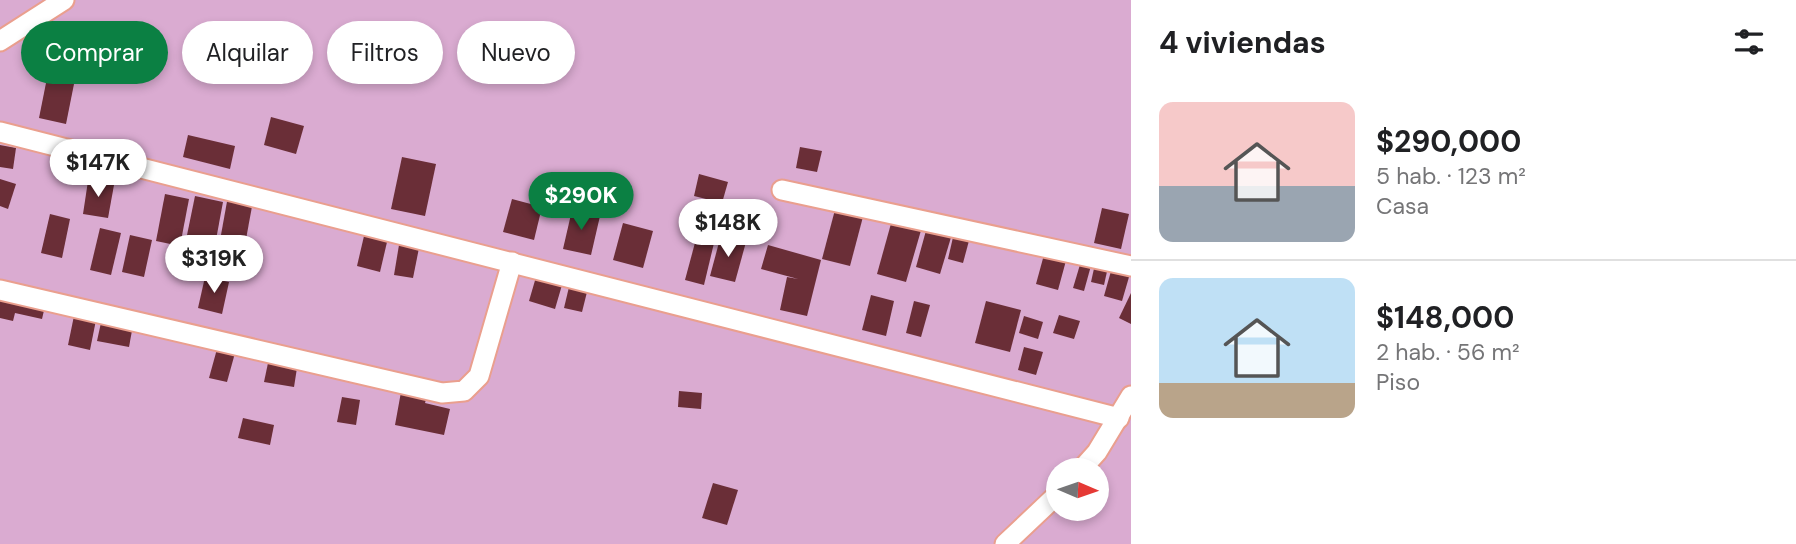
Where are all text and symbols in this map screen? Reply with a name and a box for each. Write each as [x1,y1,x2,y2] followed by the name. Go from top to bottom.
[21,21,168,84] chip: Comprar
[182,21,313,84] chip: Alquilar
[327,21,443,84] chip: Filtros
[457,21,575,84] chip: Nuevo
[1159,23,1326,62] text: 4 viviendas
[1730,23,1768,61] icon: filters
[1376,122,1521,161] text: $290,000
[1215,130,1299,214] icon: home
[49,140,147,199] pin: $147K
[66,147,130,177] text: $147K
[1376,161,1526,191] text: 5 hab. · 123 m²
[532,173,630,232] pin: $290K
[545,180,617,210] text: $290K
[1376,191,1429,221] text: Casa
[679,200,777,259] pin: $148K
[695,207,761,237] text: $148K
[165,236,263,295] pin: $319K
[181,243,247,273] text: $319K
[1376,298,1514,337] text: $148,000
[1215,306,1299,390] icon: home
[1376,337,1520,367] text: 2 hab. · 56 m²
[1376,367,1420,397] text: Piso
[1046,458,1110,522] north arrow
[1046,458,1109,521] map controls

